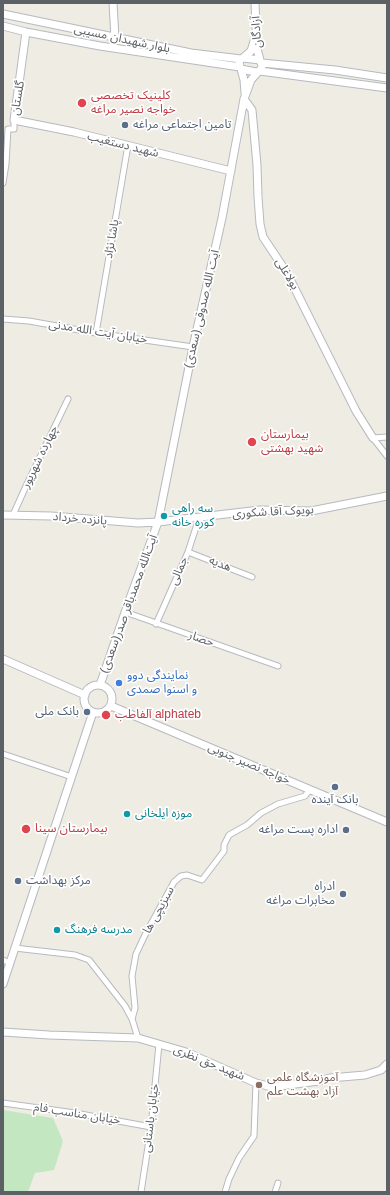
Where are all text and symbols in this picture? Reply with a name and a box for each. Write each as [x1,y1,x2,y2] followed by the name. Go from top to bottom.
[249,15,265,49] street label: آزادگان
[73,22,171,56] street label: بلوار شهیدان مسیبی
[8,80,28,116] street label: گلستان
[91,89,175,117] place label: کلینیک تخصصی خواجه نصیر مراغه
[76,97,88,109] marker: کلینیک تخصصی خواجه نصیر مراغه
[133,118,231,132] place label: تامین اجتماعی مراغه
[120,120,130,130] marker: تامین اجتماعی مراغه
[86,129,160,161] street label: شهید دستغیب
[101,218,123,260] street label: پاشا نژاد
[181,248,223,370] street label: آیت الله صدوقی (سعدی)
[272,256,302,292] street label: بولاغلی
[48,317,148,347] street label: خیابان آیت الله مدنی
[19,423,61,491] street label: چهارده شهریور
[261,428,324,456] place label: بیمارستان شهید بهشتی
[246,436,258,448] marker: بیمارستان شهید بهشتی
[172,502,214,530] place label: سه راهی کوره خانه
[232,503,314,521] street label: بویوک آقا شکوری
[52,509,108,529] street label: پانزده خرداد
[159,511,169,521] marker: سه راهی کوره خانه
[97,533,161,675] street label: آیت‌الله محمدباقر صدر(سعدی)
[207,553,233,575] street label: هدیه
[167,555,191,587] street label: جمالی
[186,628,216,650] street label: حصار
[127,669,197,697] place label: نمایندگی دوو و اسنوا صمدی
[114,678,124,688] marker: نمایندگی دوو و اسنوا صمدی
[35,705,79,719] place label: بانک ملی
[82,707,92,717] marker: بانک ملی
[115,708,201,722] place label: آلفاطب alphateb
[100,709,112,721] marker: آلفاطب alphateb
[206,740,292,788] street label: خواجه نصیر جنوبی
[330,782,340,792] marker: بانک آینده
[312,793,358,807] place label: بانک آینده
[135,807,192,821] place label: موزه ایلخانی
[122,809,132,819] marker: موزه ایلخانی
[35,822,108,836] place label: بیمارستان سینا
[20,823,32,835] marker: بیمارستان سینا
[259,823,338,837] place label: اداره پست مراغه
[341,825,351,835] marker: اداره پست مراغه
[26,874,91,888] place label: مرکز بهداشت
[13,876,23,886] marker: مرکز بهداشت
[266,880,335,908] place label: ادراه مخابرات مراغه
[140,884,178,936] street label: سبزیچی ها
[338,889,348,899] marker: ادراه مخابرات مراغه
[65,923,133,937] place label: مدرسه فرهنگ
[52,925,62,935] marker: مدرسه فرهنگ
[171,1042,247,1084] street label: شهید حق نظری
[267,1071,338,1099] place label: آموزشگاه علمی آزاد بهشت علم
[254,1080,264,1090] marker: آموزشگاه علمی آزاد بهشت علم
[140,1083,162,1153] street label: خیابان باستانی
[33,1100,121,1128] street label: خیابان مناسب فام

